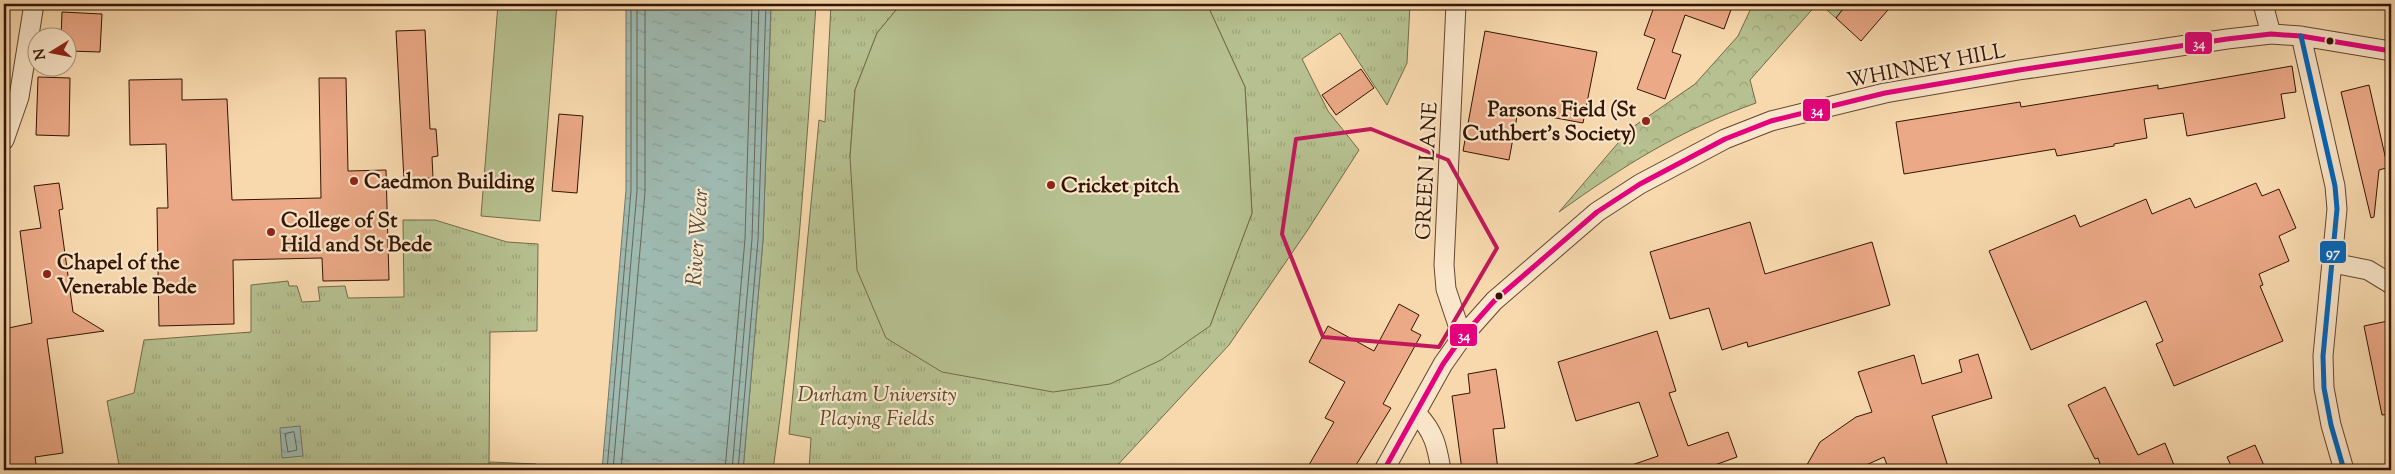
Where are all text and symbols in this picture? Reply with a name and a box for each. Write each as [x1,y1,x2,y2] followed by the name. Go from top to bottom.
[28,28,78,78] north arrow
[2184,31,2213,55] line badge: 34
[2193,35,2205,55] text: 34
[2325,36,2335,46] unlabelled marker
[1844,37,2009,97] street label: WHINNEY HILL
[30,47,52,61] text: N
[1463,96,1637,150] place label: Parsons Field (St Cuthbert's Society)
[1802,98,1831,122] line badge: 34
[1409,101,1447,241] street label: GREEN LANE
[1811,102,1823,122] text: 34
[1640,115,1652,127] marker: Parsons Field (St Cuthbert's Society)
[364,168,535,198] place label: Caedmon Building
[1061,172,1180,202] place label: Cricket pitch
[348,175,360,187] marker: Caedmon Building
[1045,179,1057,191] marker: Cricket pitch
[680,187,718,287] water label: River Wear
[281,207,433,261] place label: College of St Hild and St Bede
[265,226,277,238] marker: College of St Hild and St Bede
[2319,240,2347,264] line badge: 97
[2326,244,2341,264] text: 97
[57,249,197,303] place label: Chapel of the Venerable Bede
[41,268,53,280] marker: Chapel of the Venerable Bede
[1494,291,1504,301] unlabelled marker
[1449,323,1478,347] line badge: 34
[1458,327,1470,347] text: 34
[797,381,957,435] park label: Durham University Playing Fields

